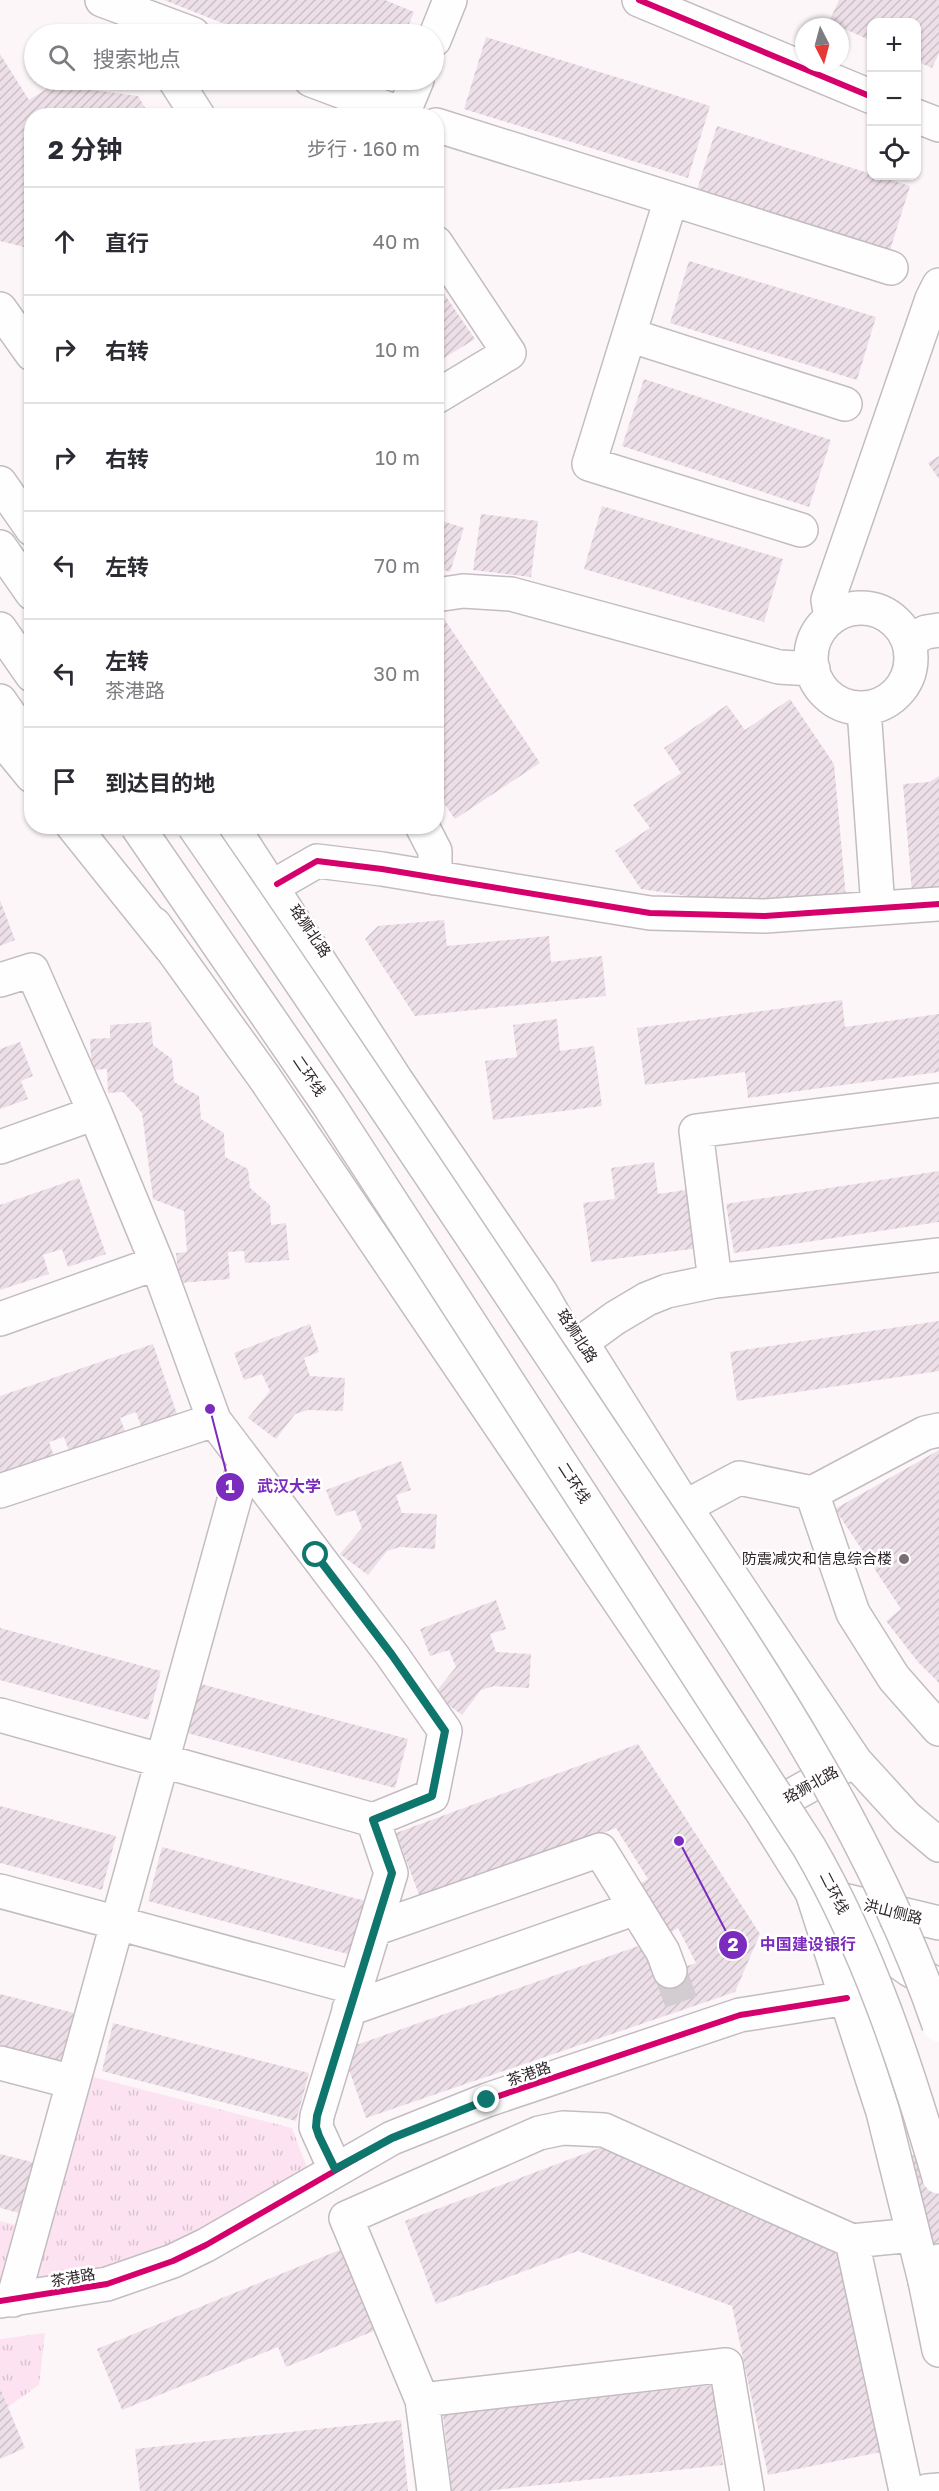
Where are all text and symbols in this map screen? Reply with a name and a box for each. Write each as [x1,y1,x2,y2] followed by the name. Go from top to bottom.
[795,18,849,72] north arrow
[867,18,921,180] map controls
[867,18,921,72] button: +
[24,24,444,90] search box
[45,41,78,74] icon: search
[93,45,181,72] text: 搜索地点
[867,72,921,126] button: −
[867,126,921,180] button: locate
[48,134,122,165] text: 2 分钟
[307,136,420,160] text: 步行 · 160 m
[48,225,81,258] icon: ahead
[105,229,149,256] text: 直行
[373,229,420,253] text: 40 m
[48,333,81,366] icon: right
[105,337,149,364] text: 右转
[375,337,420,361] text: 10 m
[48,441,81,474] icon: right
[105,445,149,472] text: 右转
[375,445,420,469] text: 10 m
[48,549,81,582] icon: left
[105,553,149,580] text: 左转
[374,553,420,577] text: 70 m
[105,647,149,674] text: 左转
[48,657,81,690] icon: left
[373,661,420,685] text: 30 m
[105,678,165,702] text: 茶港路
[48,765,81,798] icon: arrive
[105,769,215,796] text: 到达目的地
[287,901,335,960] street label: 珞狮北路
[290,1052,330,1099] street label: 二环线
[554,1305,602,1366] street label: 珞狮北路
[555,1459,595,1506] street label: 二环线
[215,1470,333,1504] callout: 武汉大学
[225,1475,235,1497] text: 1
[257,1476,321,1496] text: 武汉大学
[302,1541,328,1567] route start
[742,1549,892,1567] place label: 防震减灾和信息综合楼
[897,1552,911,1566] marker: 防震减灾和信息综合楼
[780,1762,841,1807] street label: 珞狮北路
[817,1868,853,1917] street label: 二环线
[862,1895,925,1927] street label: 洪山侧路
[718,1928,868,1962] callout: 中国建设银行
[728,1933,739,1955] text: 2
[760,1934,856,1954] text: 中国建设银行
[504,2057,553,2089] street label: 茶港路
[473,2086,499,2112] route end
[49,2264,97,2290] street label: 茶港路

